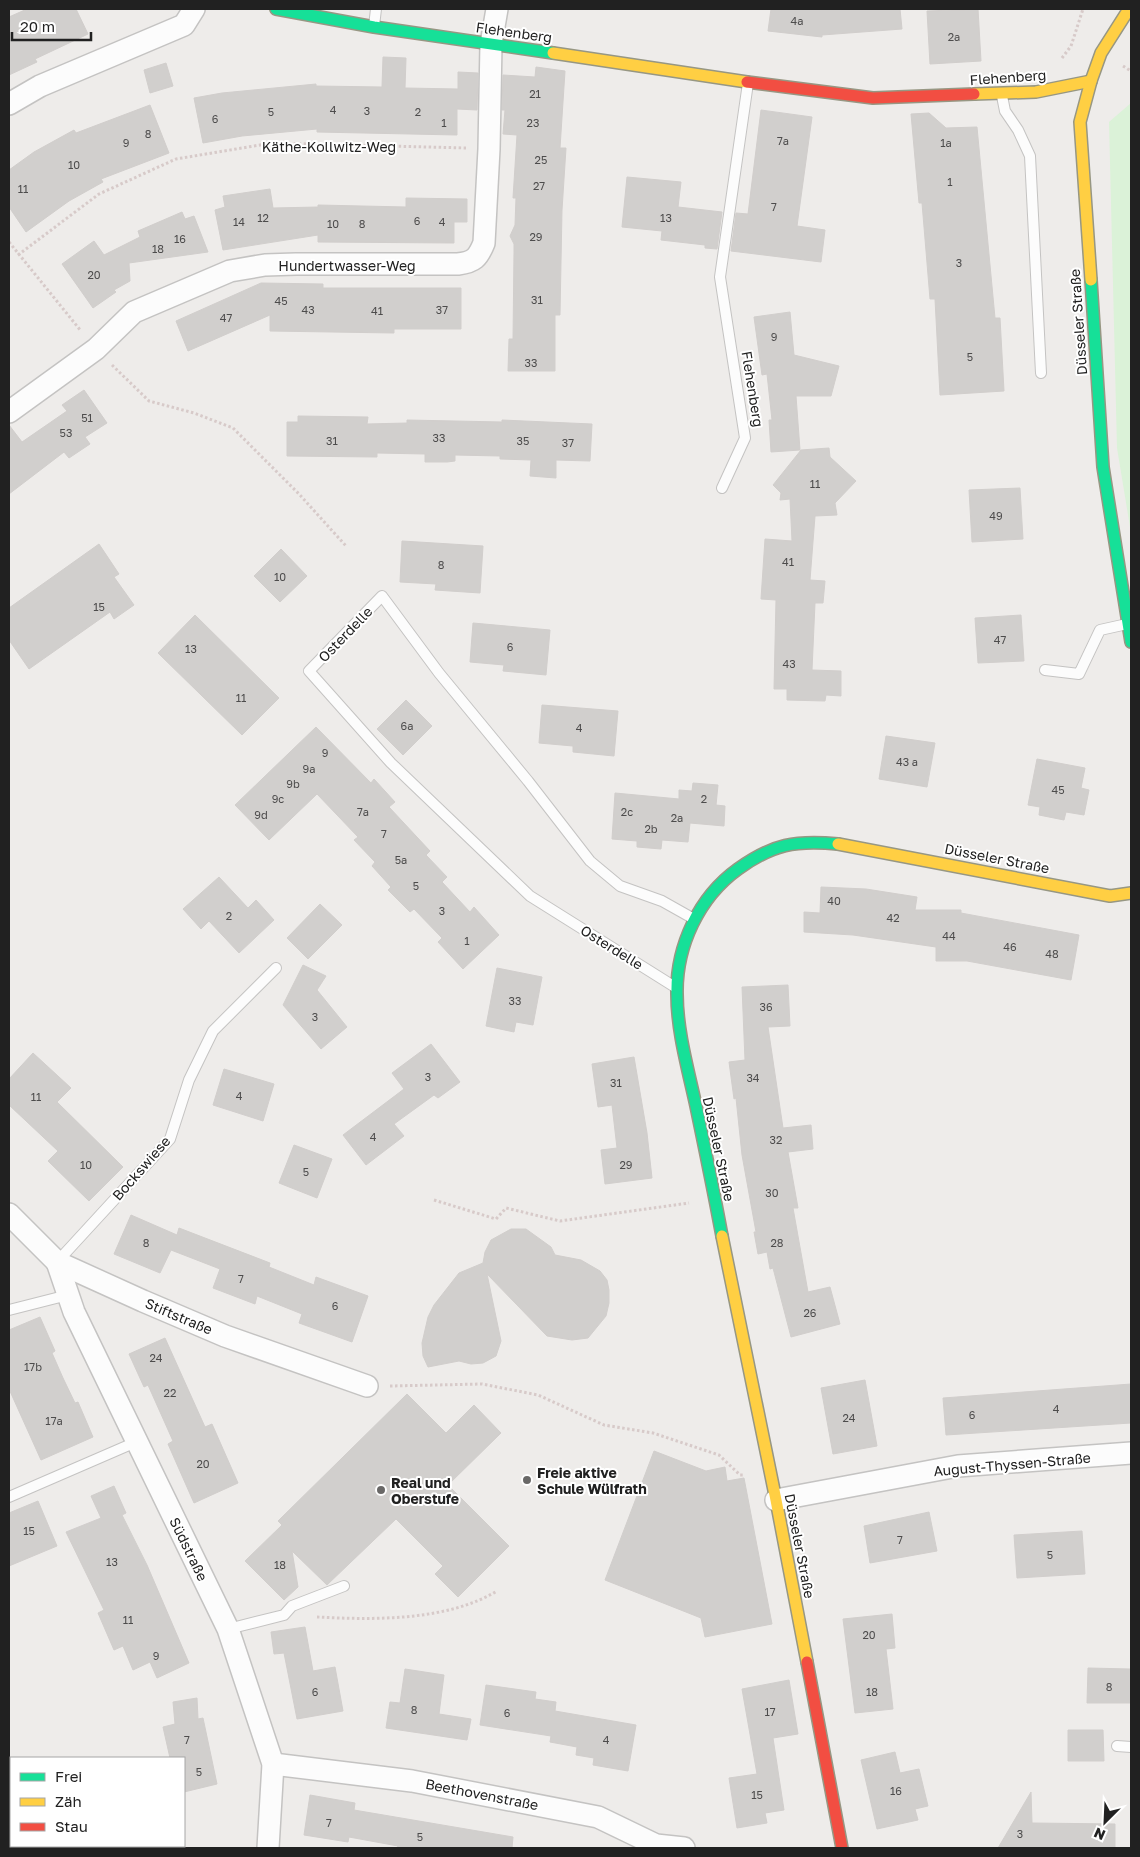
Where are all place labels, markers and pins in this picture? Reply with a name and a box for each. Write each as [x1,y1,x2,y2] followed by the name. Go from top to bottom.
[537,1464,647,1497] place label: Freie aktive Schule Wülfrath
[391,1474,459,1507] place label: Real und Oberstufe
[521,1474,533,1486] marker: Freie aktive Schule Wülfrath
[375,1484,387,1496] marker: Real und Oberstufe

